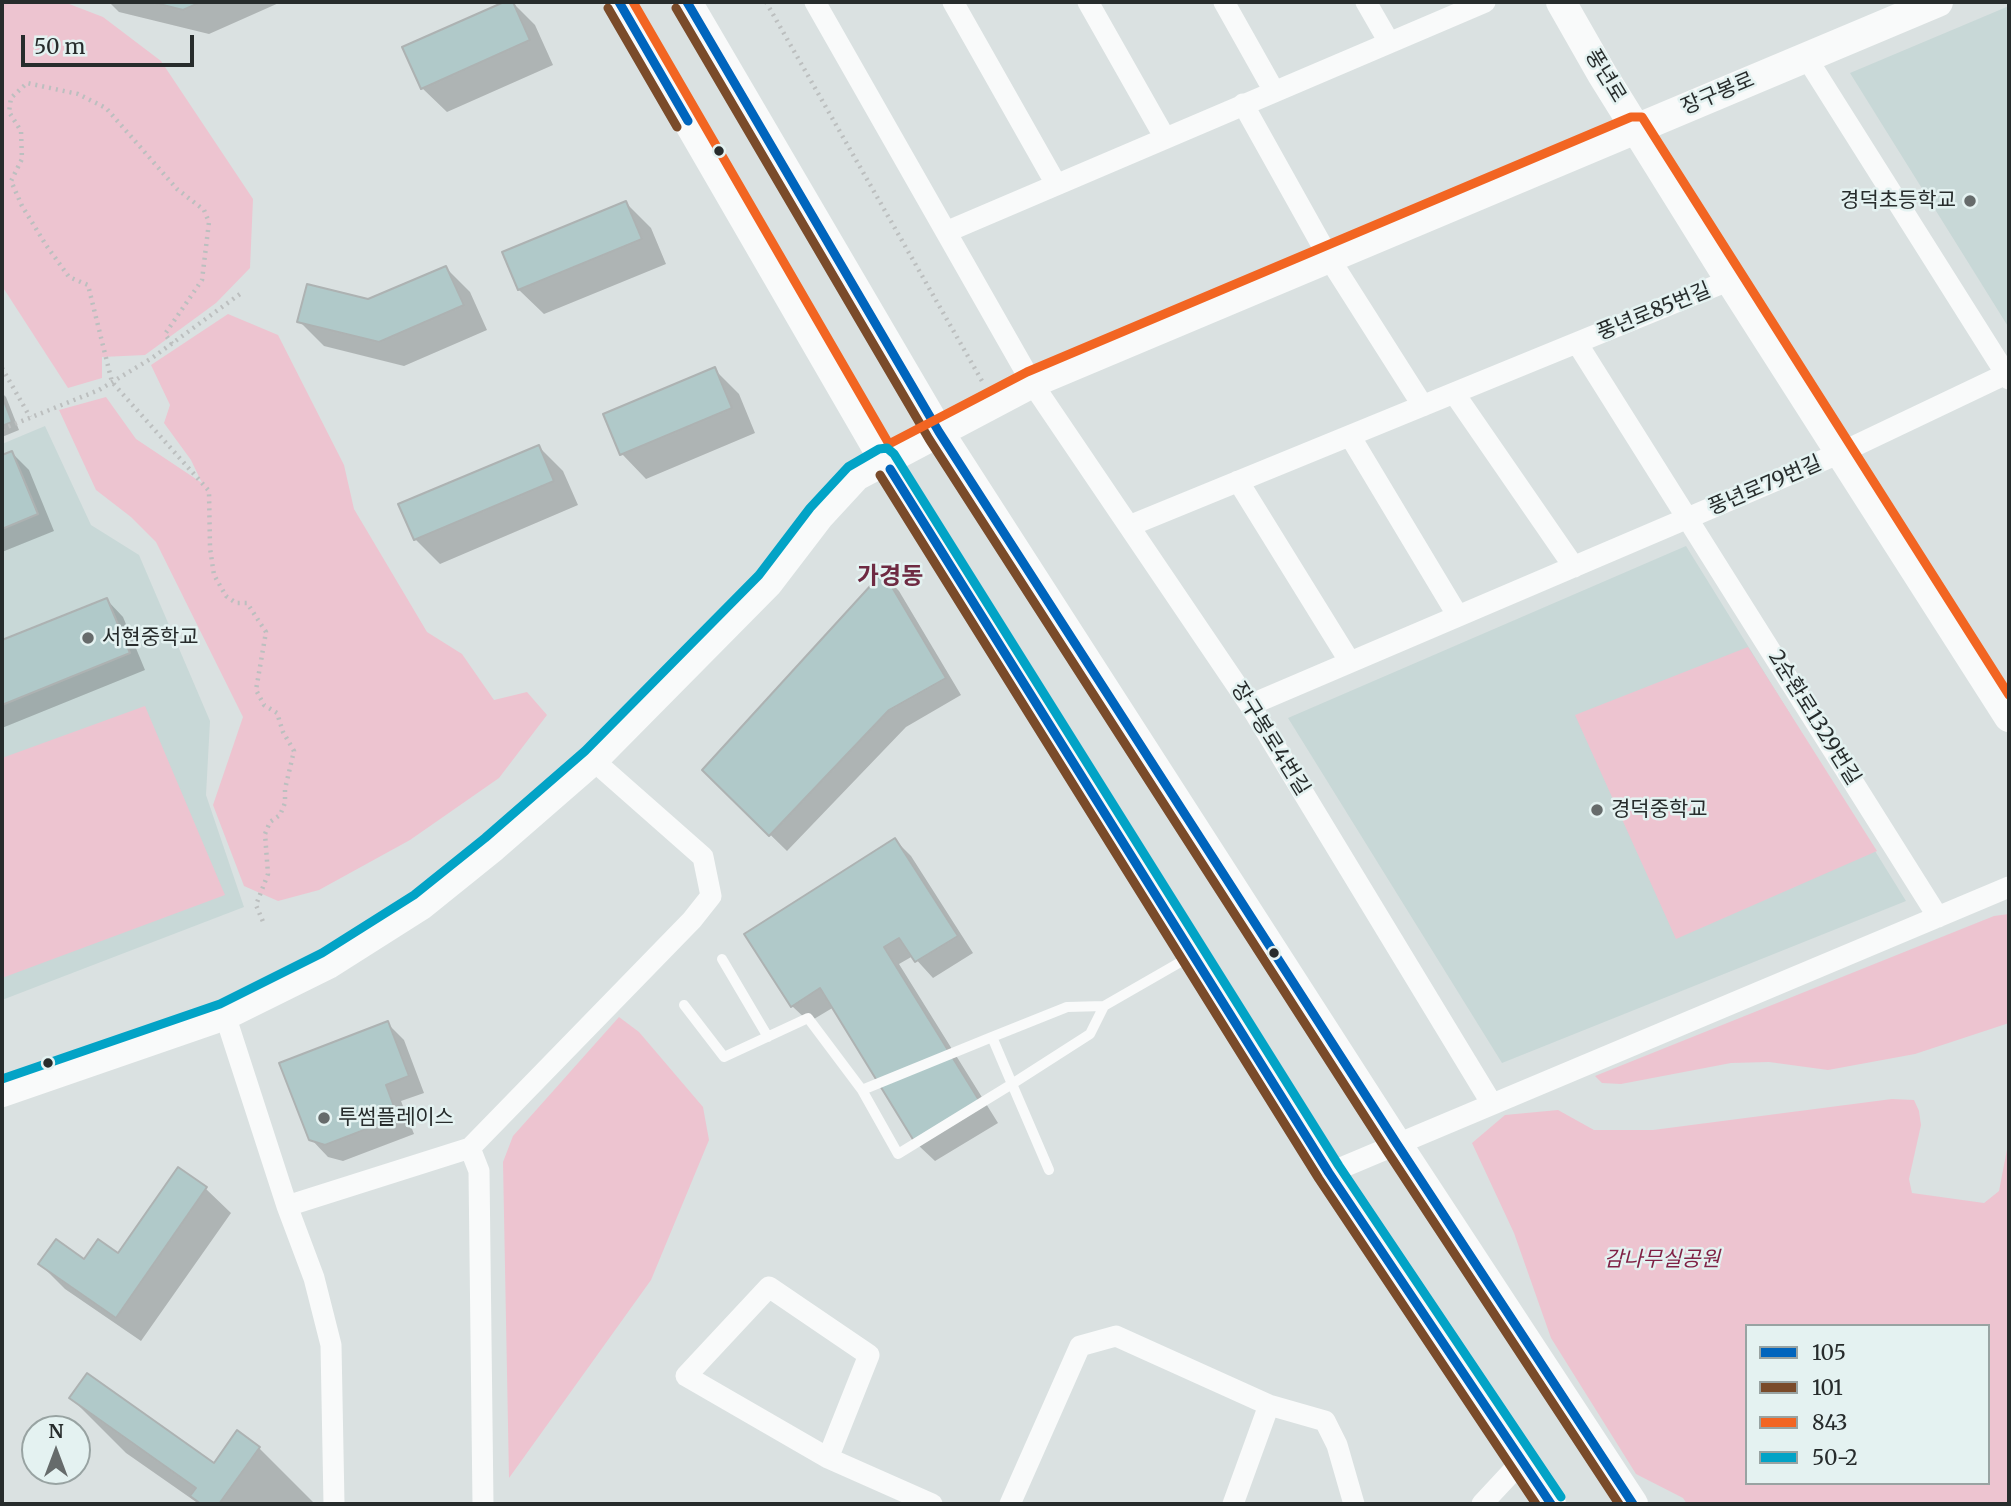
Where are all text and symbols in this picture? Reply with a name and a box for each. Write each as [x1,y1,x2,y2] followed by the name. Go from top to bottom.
[24,21,198,65] scale bar
[34,33,85,60] text: 50 m
[1579,45,1631,107] street label: 풍년로
[1678,67,1758,121] street label: 장구봉로
[712,144,726,158] unlabelled marker
[1840,188,1956,214] place label: 경덕초등학교
[1962,193,1978,209] marker: 경덕초등학교
[1593,278,1715,346] street label: 풍년로85번길
[1704,451,1826,521] street label: 풍년로79번길
[857,563,923,591] district label: 가경동
[102,625,199,651] place label: 서현중학교
[80,630,96,646] marker: 서현중학교
[1763,646,1865,790] street label: 2순환로1329번길
[1225,678,1315,800] street label: 장구봉로4번길
[1611,797,1708,823] place label: 경덕중학교
[1589,802,1605,818] marker: 경덕중학교
[1267,946,1281,960] unlabelled marker
[41,1056,55,1070] unlabelled marker
[338,1105,454,1131] place label: 투썸플레이스
[316,1110,332,1126] marker: 투썸플레이스
[1604,1247,1720,1273] park label: 감나무실공원
[1745,1324,1990,1485] legend
[1812,1339,1846,1366] text: 105
[1812,1374,1843,1401] text: 101
[1812,1409,1848,1436] text: 843
[21,1415,91,1485] north arrow
[48,1419,64,1443] text: N
[1812,1444,1858,1471] text: 50-2

